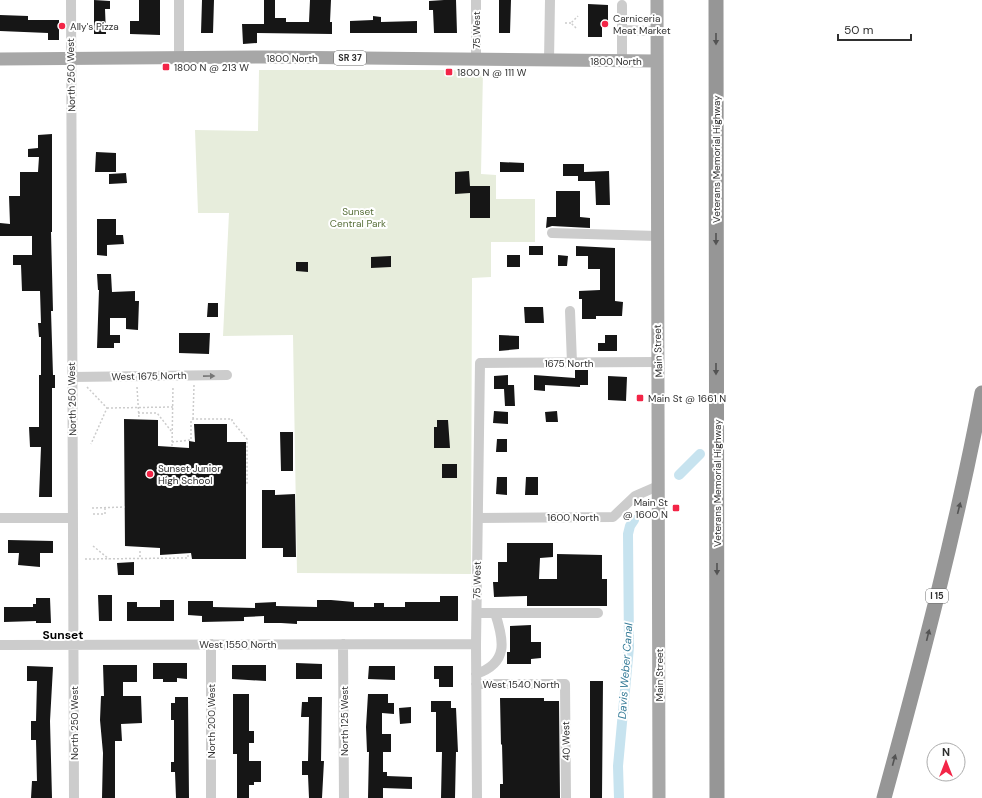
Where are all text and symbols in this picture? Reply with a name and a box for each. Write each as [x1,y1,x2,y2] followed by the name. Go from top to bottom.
[470,11,483,49] street label: 75 West
[613,12,671,37] place label: Carniceria Meat Market
[838,16,911,42] scale bar
[600,19,610,29] marker: Carniceria Meat Market
[70,20,119,33] place label: Ally's Pizza
[57,21,67,31] marker: Ally's Pizza
[844,22,873,38] text: 50 m
[713,33,719,46] one-way arrow
[64,38,78,112] street label: North 250 West
[334,51,366,65] road number: SR 37
[266,52,318,65] street label: 1800 North
[590,55,642,68] street label: 1800 North
[174,61,249,74] place label: 1800 N @ 213 W
[161,62,171,72] marker: 1800 N @ 213 W
[457,66,527,79] place label: 1800 N @ 111 W
[444,67,454,77] marker: 1800 N @ 111 W
[710,95,723,223] street label: Veterans Memorial Highway
[330,205,386,230] park label: Sunset Central Park
[713,233,719,246] one-way arrow
[651,324,665,378] street label: Main Street
[544,357,594,370] street label: 1675 North
[65,362,79,436] street label: North 250 West
[713,363,719,376] one-way arrow
[111,369,187,383] street label: West 1675 North
[203,372,215,379] one-way arrow
[648,392,726,405] place label: Main St @ 1661 N
[635,393,645,403] marker: Main St @ 1661 N
[711,419,724,547] street label: Veterans Memorial Highway
[158,462,221,487] place label: Sunset Junior High School
[145,469,155,479] marker: Sunset Junior High School
[623,496,668,521] place label: Main St @ 1600 N
[956,502,962,515] one-way arrow
[671,503,681,513] marker: Main St @ 1600 N
[547,511,599,524] street label: 1600 North
[470,561,484,599] street label: 75 West
[714,563,720,576] one-way arrow
[926,589,948,603] road number: I 15
[615,622,635,719] water label: Davis Weber Canal
[43,627,83,643] district label: Sunset
[925,629,931,641] one-way arrow
[199,638,277,651] street label: West 1550 North
[653,648,666,702] street label: Main Street
[482,678,560,691] street label: West 1540 North
[205,684,218,758] street label: North 200 West
[68,686,81,760] street label: North 250 West
[338,686,351,756] street label: North 125 West
[559,721,573,761] street label: 40 West
[926,742,966,782] north arrow
[942,745,950,759] text: N
[892,754,898,767] one-way arrow

